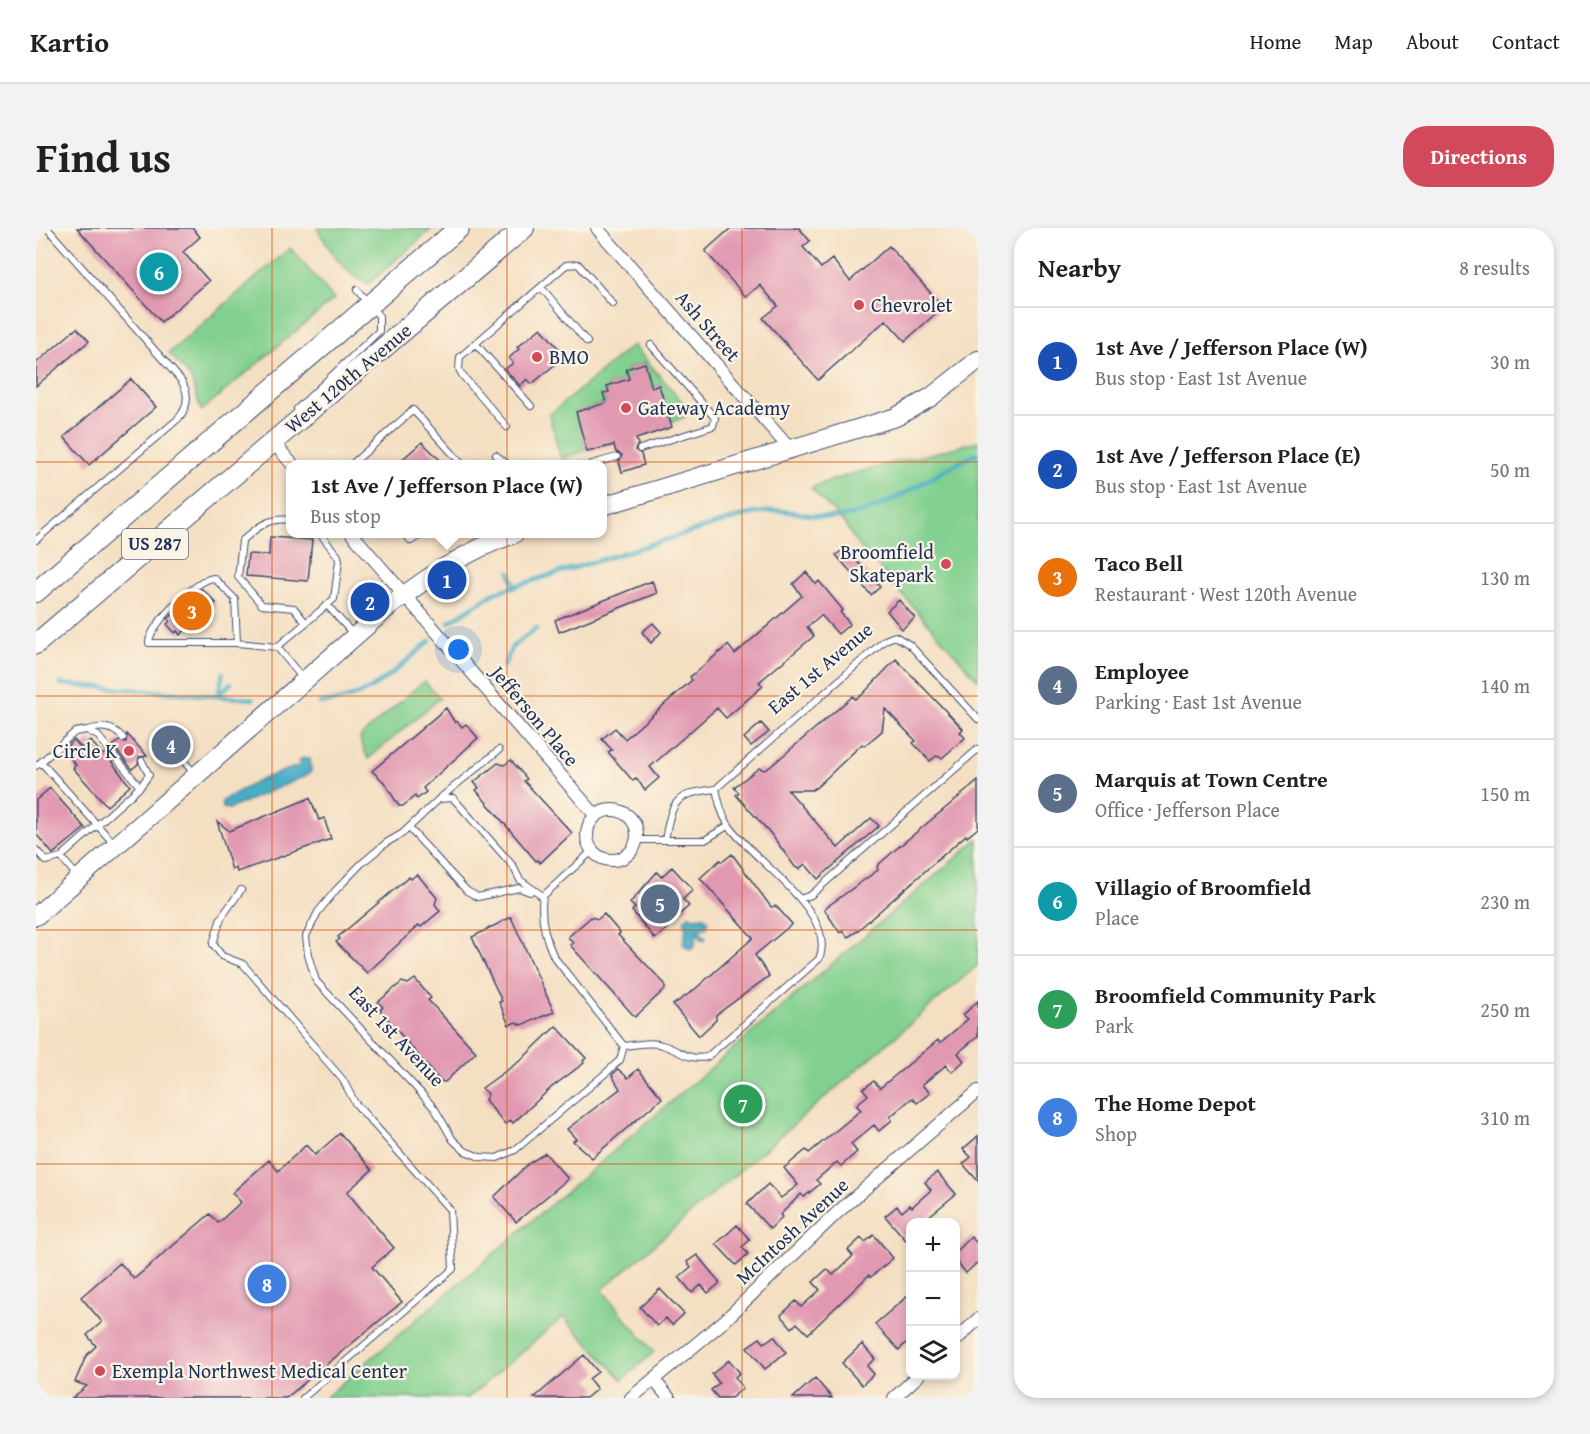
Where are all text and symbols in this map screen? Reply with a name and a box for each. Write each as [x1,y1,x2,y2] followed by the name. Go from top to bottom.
[30,21,109,62] text: Kartio
[1250,26,1301,57] text: Home
[1334,26,1373,57] text: Map
[1406,26,1459,57] text: About
[1492,26,1560,57] text: Contact
[36,126,171,187] text: Find us
[1403,126,1554,187] button: Directions
[1038,248,1121,287] text: Nearby
[140,250,178,294] pin: 6
[1459,253,1530,282] text: 8 results
[669,284,748,368] street label: Ash Street
[871,290,953,319] place label: Chevrolet
[852,298,866,312] marker: Chevrolet
[278,316,418,440] street label: West 120th Avenue
[1095,331,1368,363] text: 1st Ave / Jefferson Place (W)
[549,342,589,371] place label: BMO
[1052,347,1063,376] text: 1
[1490,347,1530,376] text: 30 m
[530,350,544,364] marker: BMO
[1095,363,1307,392] text: Bus stop · East 1st Avenue
[638,393,790,422] place label: Gateway Academy
[619,401,633,415] marker: Gateway Academy
[1095,439,1361,471] text: 1st Ave / Jefferson Place (E)
[1052,455,1063,484] text: 2
[1490,455,1530,484] text: 50 m
[286,460,607,538] popup
[310,469,583,501] text: 1st Ave / Jefferson Place (W)
[1095,471,1307,500] text: Bus stop · East 1st Avenue
[310,501,381,530] text: Bus stop
[122,529,188,559] road number: US 287
[840,537,935,589] place label: Broomfield Skatepark
[1095,547,1183,579] text: Taco Bell
[939,557,953,571] marker: Broomfield Skatepark
[428,558,466,602] pin: 1
[1052,563,1063,592] text: 3
[1480,563,1530,592] text: 130 m
[1095,579,1357,608] text: Restaurant · West 120th Avenue
[350,580,390,625] pin: 2
[172,588,212,634] pin: 3
[761,615,879,720] street label: East 1st Avenue
[444,635,473,664] your location
[1095,655,1189,687] text: Employee
[482,657,586,772] street label: Jefferson Place
[1052,671,1063,700] text: 4
[1480,671,1530,700] text: 140 m
[1095,687,1302,716] text: Parking · East 1st Avenue
[152,722,190,768] pin: 4
[53,736,117,765] place label: Circle K
[122,744,136,758] marker: Circle K
[1095,763,1328,795] text: Marquis at Town Centre
[1052,779,1063,808] text: 5
[1480,779,1530,808] text: 150 m
[1095,795,1280,824] text: Office · Jefferson Place
[1095,871,1311,903] text: Villagio of Broomfield
[640,882,680,926] pin: 5
[1052,887,1063,916] text: 6
[1480,887,1530,916] text: 230 m
[1095,903,1139,932] text: Place
[343,978,452,1093] street label: East 1st Avenue
[1095,979,1376,1011] text: Broomfield Community Park
[1052,995,1063,1024] text: 7
[1480,995,1530,1024] text: 250 m
[1095,1011,1134,1040] text: Park
[724,1082,762,1126] pin: 7
[1095,1087,1256,1119] text: The Home Depot
[1052,1103,1063,1132] text: 8
[1480,1103,1530,1132] text: 310 m
[1095,1119,1137,1148] text: Shop
[729,1171,855,1291] street label: McIntosh Avenue
[906,1218,960,1380] map controls
[906,1218,960,1272] button: +
[248,1262,286,1306] pin: 8
[906,1272,960,1326] button: −
[906,1326,960,1380] button: layers
[112,1356,407,1385] place label: Exempla Northwest Medical Center
[93,1364,107,1378] marker: Exempla Northwest Medical Center

